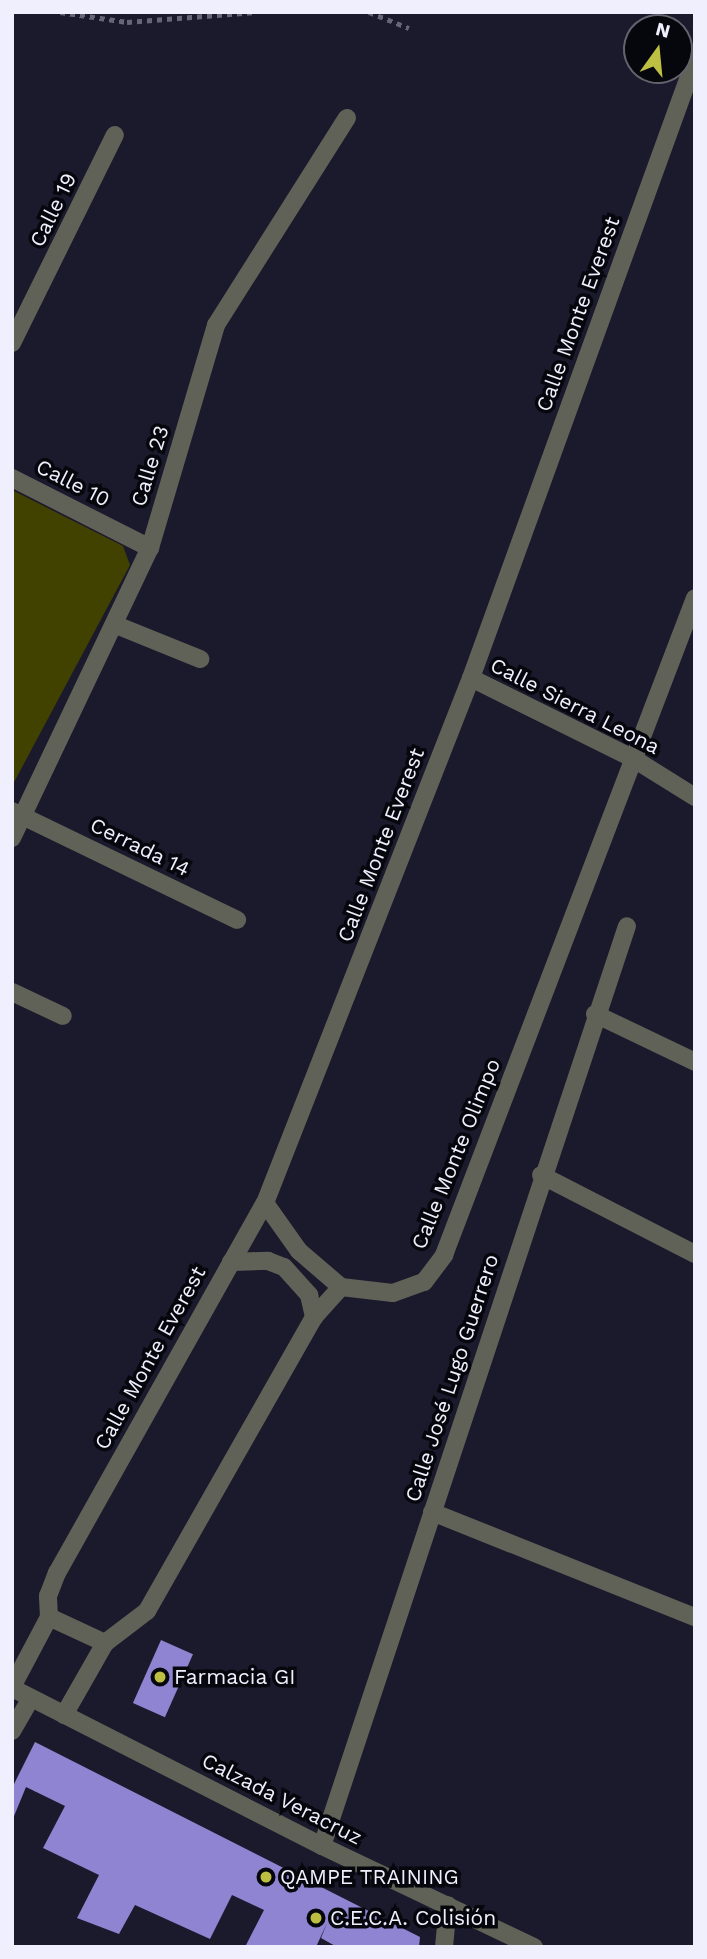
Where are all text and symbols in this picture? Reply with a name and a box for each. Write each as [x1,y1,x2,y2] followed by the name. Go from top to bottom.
[623,14,693,84] north arrow
[653,17,673,43] text: N
[24,169,82,251] street label: Calle 19
[531,213,625,415] street label: Calle Monte Everest
[126,423,174,509] street label: Calle 23
[32,454,114,512] street label: Calle 10
[486,652,664,760] street label: Calle Sierra Leona
[332,744,430,946] street label: Calle Monte Everest
[86,812,194,882] street label: Cerrada 14
[406,1055,506,1253] street label: Calle Monte Olimpo
[400,1251,504,1505] street label: Calle José Lugo Guerrero
[89,1262,211,1454] street label: Calle Monte Everest
[174,1664,296,1690] place label: Farmacia GI
[152,1669,168,1685] marker: Farmacia GI
[197,1747,367,1851] street label: Calzada Veracruz
[280,1864,459,1890] place label: QAMPE TRAINING
[258,1869,274,1885] marker: QAMPE TRAINING
[330,1905,496,1931] place label: C.E.C.A. Colisión
[308,1910,324,1926] marker: C.E.C.A. Colisión

